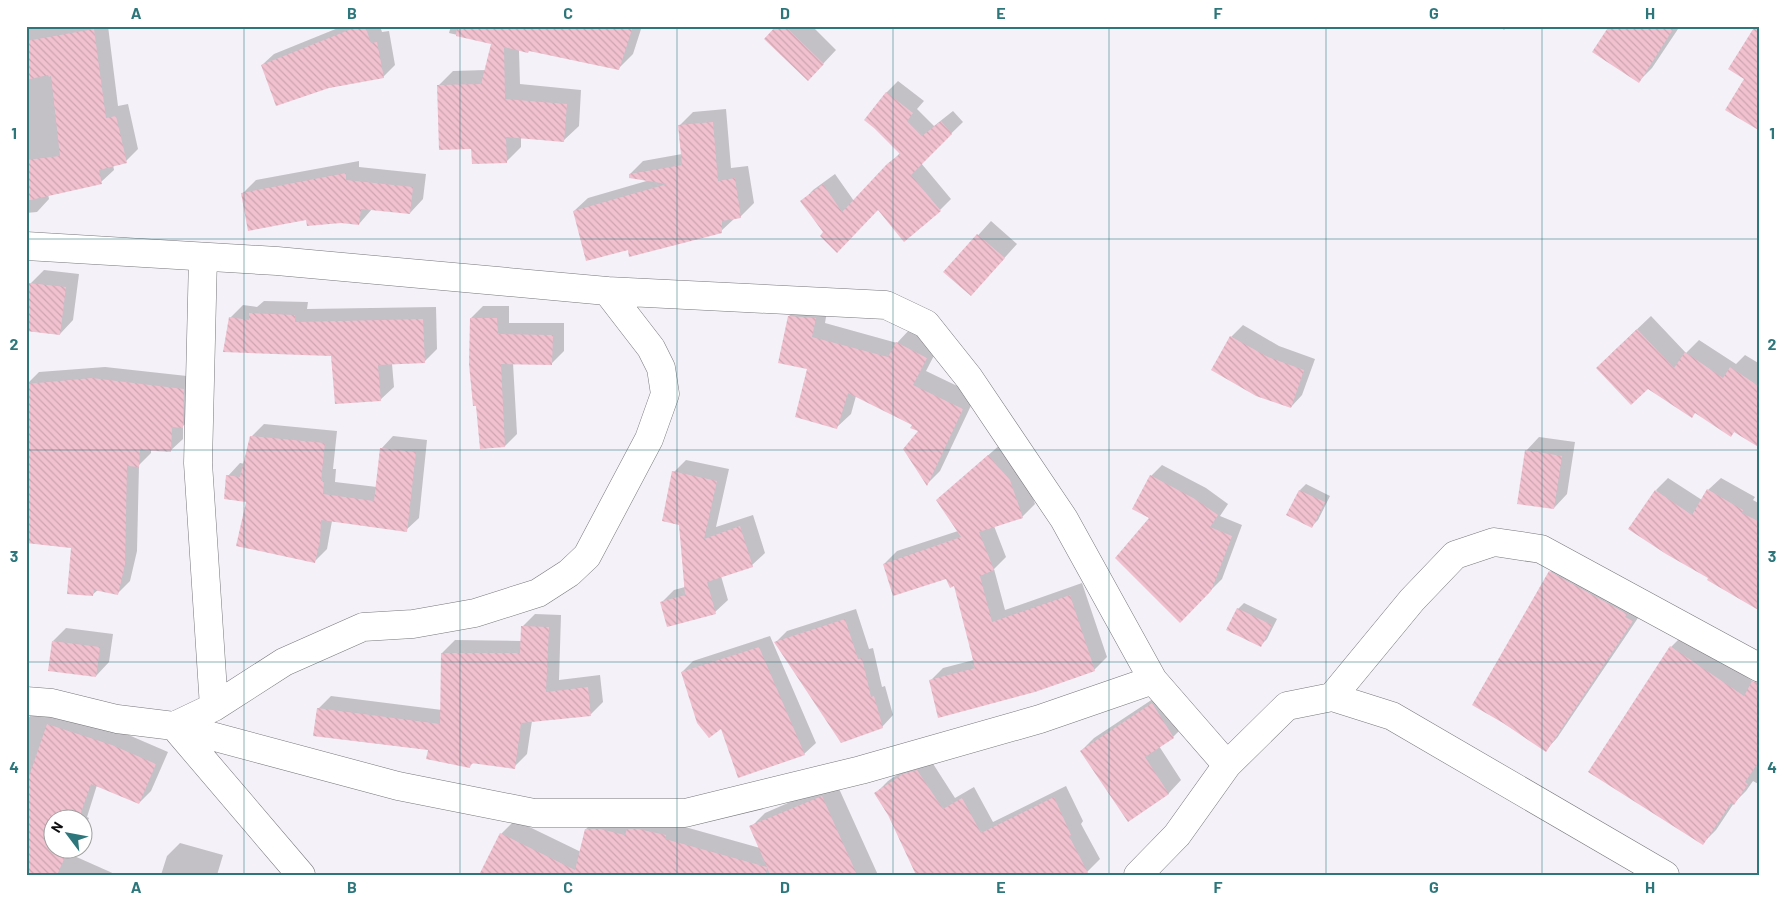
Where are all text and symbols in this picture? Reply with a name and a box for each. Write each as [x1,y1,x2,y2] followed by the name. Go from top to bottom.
[131,3,142,22] text: A
[347,3,357,22] text: B
[563,3,573,22] text: C
[780,3,790,22] text: D
[996,3,1006,22] text: E
[1214,3,1223,22] text: F
[1429,3,1439,22] text: G
[1645,3,1655,22] text: H
[11,123,17,142] text: 1
[1769,123,1775,142] text: 1
[10,334,19,353] text: 2
[1768,334,1777,353] text: 2
[10,546,18,565] text: 3
[1768,546,1776,565] text: 3
[9,757,19,776] text: 4
[1767,757,1777,776] text: 4
[42,808,92,858] north arrow
[47,818,66,835] text: N
[131,877,142,896] text: A
[347,877,357,896] text: B
[563,877,573,896] text: C
[780,877,790,896] text: D
[996,877,1006,896] text: E
[1214,877,1223,896] text: F
[1429,877,1439,896] text: G
[1645,877,1655,896] text: H

